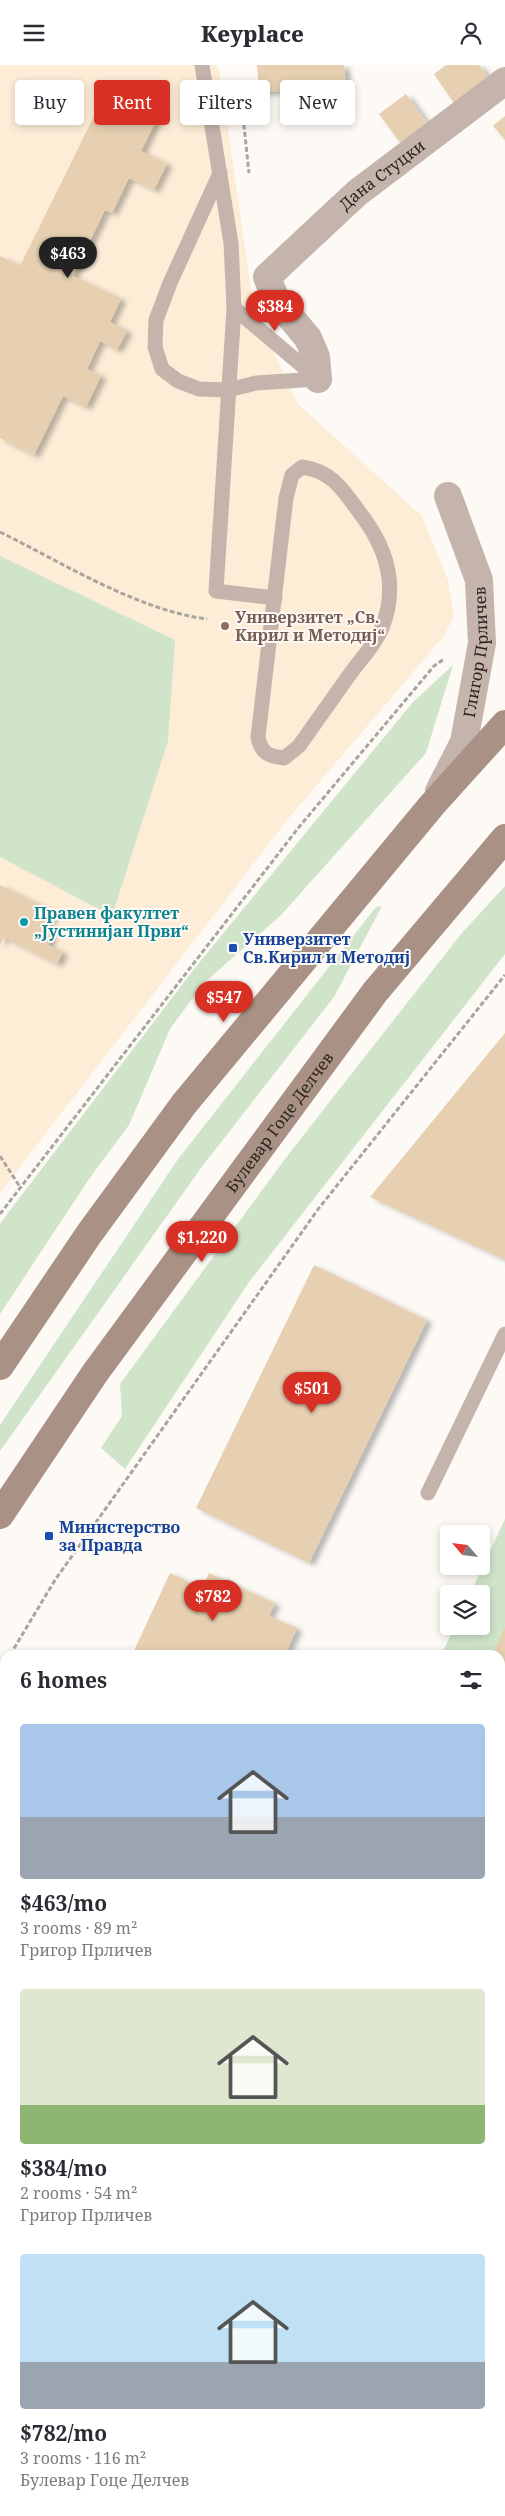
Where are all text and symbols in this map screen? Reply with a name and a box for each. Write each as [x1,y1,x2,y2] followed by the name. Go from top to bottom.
[201,18,304,48] text: Keyplace
[20,19,48,47] icon: menu
[457,19,485,47] icon: person
[15,80,84,125] chip: Buy
[94,80,170,125] chip: Rent
[180,80,270,125] chip: Filters
[280,80,355,125] chip: New
[334,134,430,215] street label: Дана Стуцки
[38,237,98,279] pin: $463
[50,242,86,264] text: $463
[245,289,305,332] pin: $384
[257,295,293,317] text: $384
[458,586,493,719] street label: Глигор Прличев
[235,606,385,646] place label: Универзитет „Св. Кирил и Методиј“
[219,620,231,632] marker: Универзитет „Св. Кирил и Методиј“
[34,902,189,942] place label: Правен факултет „Јустинијан Први“
[18,916,30,928] marker: Правен факултет „Јустинијан Први“
[243,928,410,968] place label: Универзитет Св.Кирил и Методиј
[227,942,239,954] marker: Универзитет Св.Кирил и Методиј
[194,981,254,1023] pin: $547
[206,986,242,1008] text: $547
[220,1047,338,1197] street label: Булевар Гоце Делчев
[161,1221,243,1263] pin: $1,220
[177,1226,227,1248] text: $1,220
[282,1371,342,1414] pin: $501
[294,1377,330,1399] text: $501
[59,1516,181,1556] place label: Министерство за Правда
[440,1525,490,1575] north arrow
[440,1525,490,1635] map controls
[43,1530,55,1542] marker: Министерство за Правда
[183,1579,243,1622] pin: $782
[195,1585,231,1607] text: $782
[440,1585,490,1635] button: layers
[20,1666,107,1694] text: 6 homes
[457,1666,485,1694] icon: filters
[208,1757,298,1847] icon: home
[20,1889,107,1917] text: $463/mo
[20,1917,137,1939] text: 3 rooms · 89 m²
[20,1939,152,1961] text: Григор Прличев
[208,2022,298,2112] icon: home
[20,2154,107,2182] text: $384/mo
[20,2182,137,2204] text: 2 rooms · 54 m²
[20,2204,152,2226] text: Григор Прличев
[208,2287,298,2377] icon: home
[20,2419,107,2447] text: $782/mo
[20,2447,146,2469] text: 3 rooms · 116 m²
[20,2469,189,2491] text: Булевар Гоце Делчев

